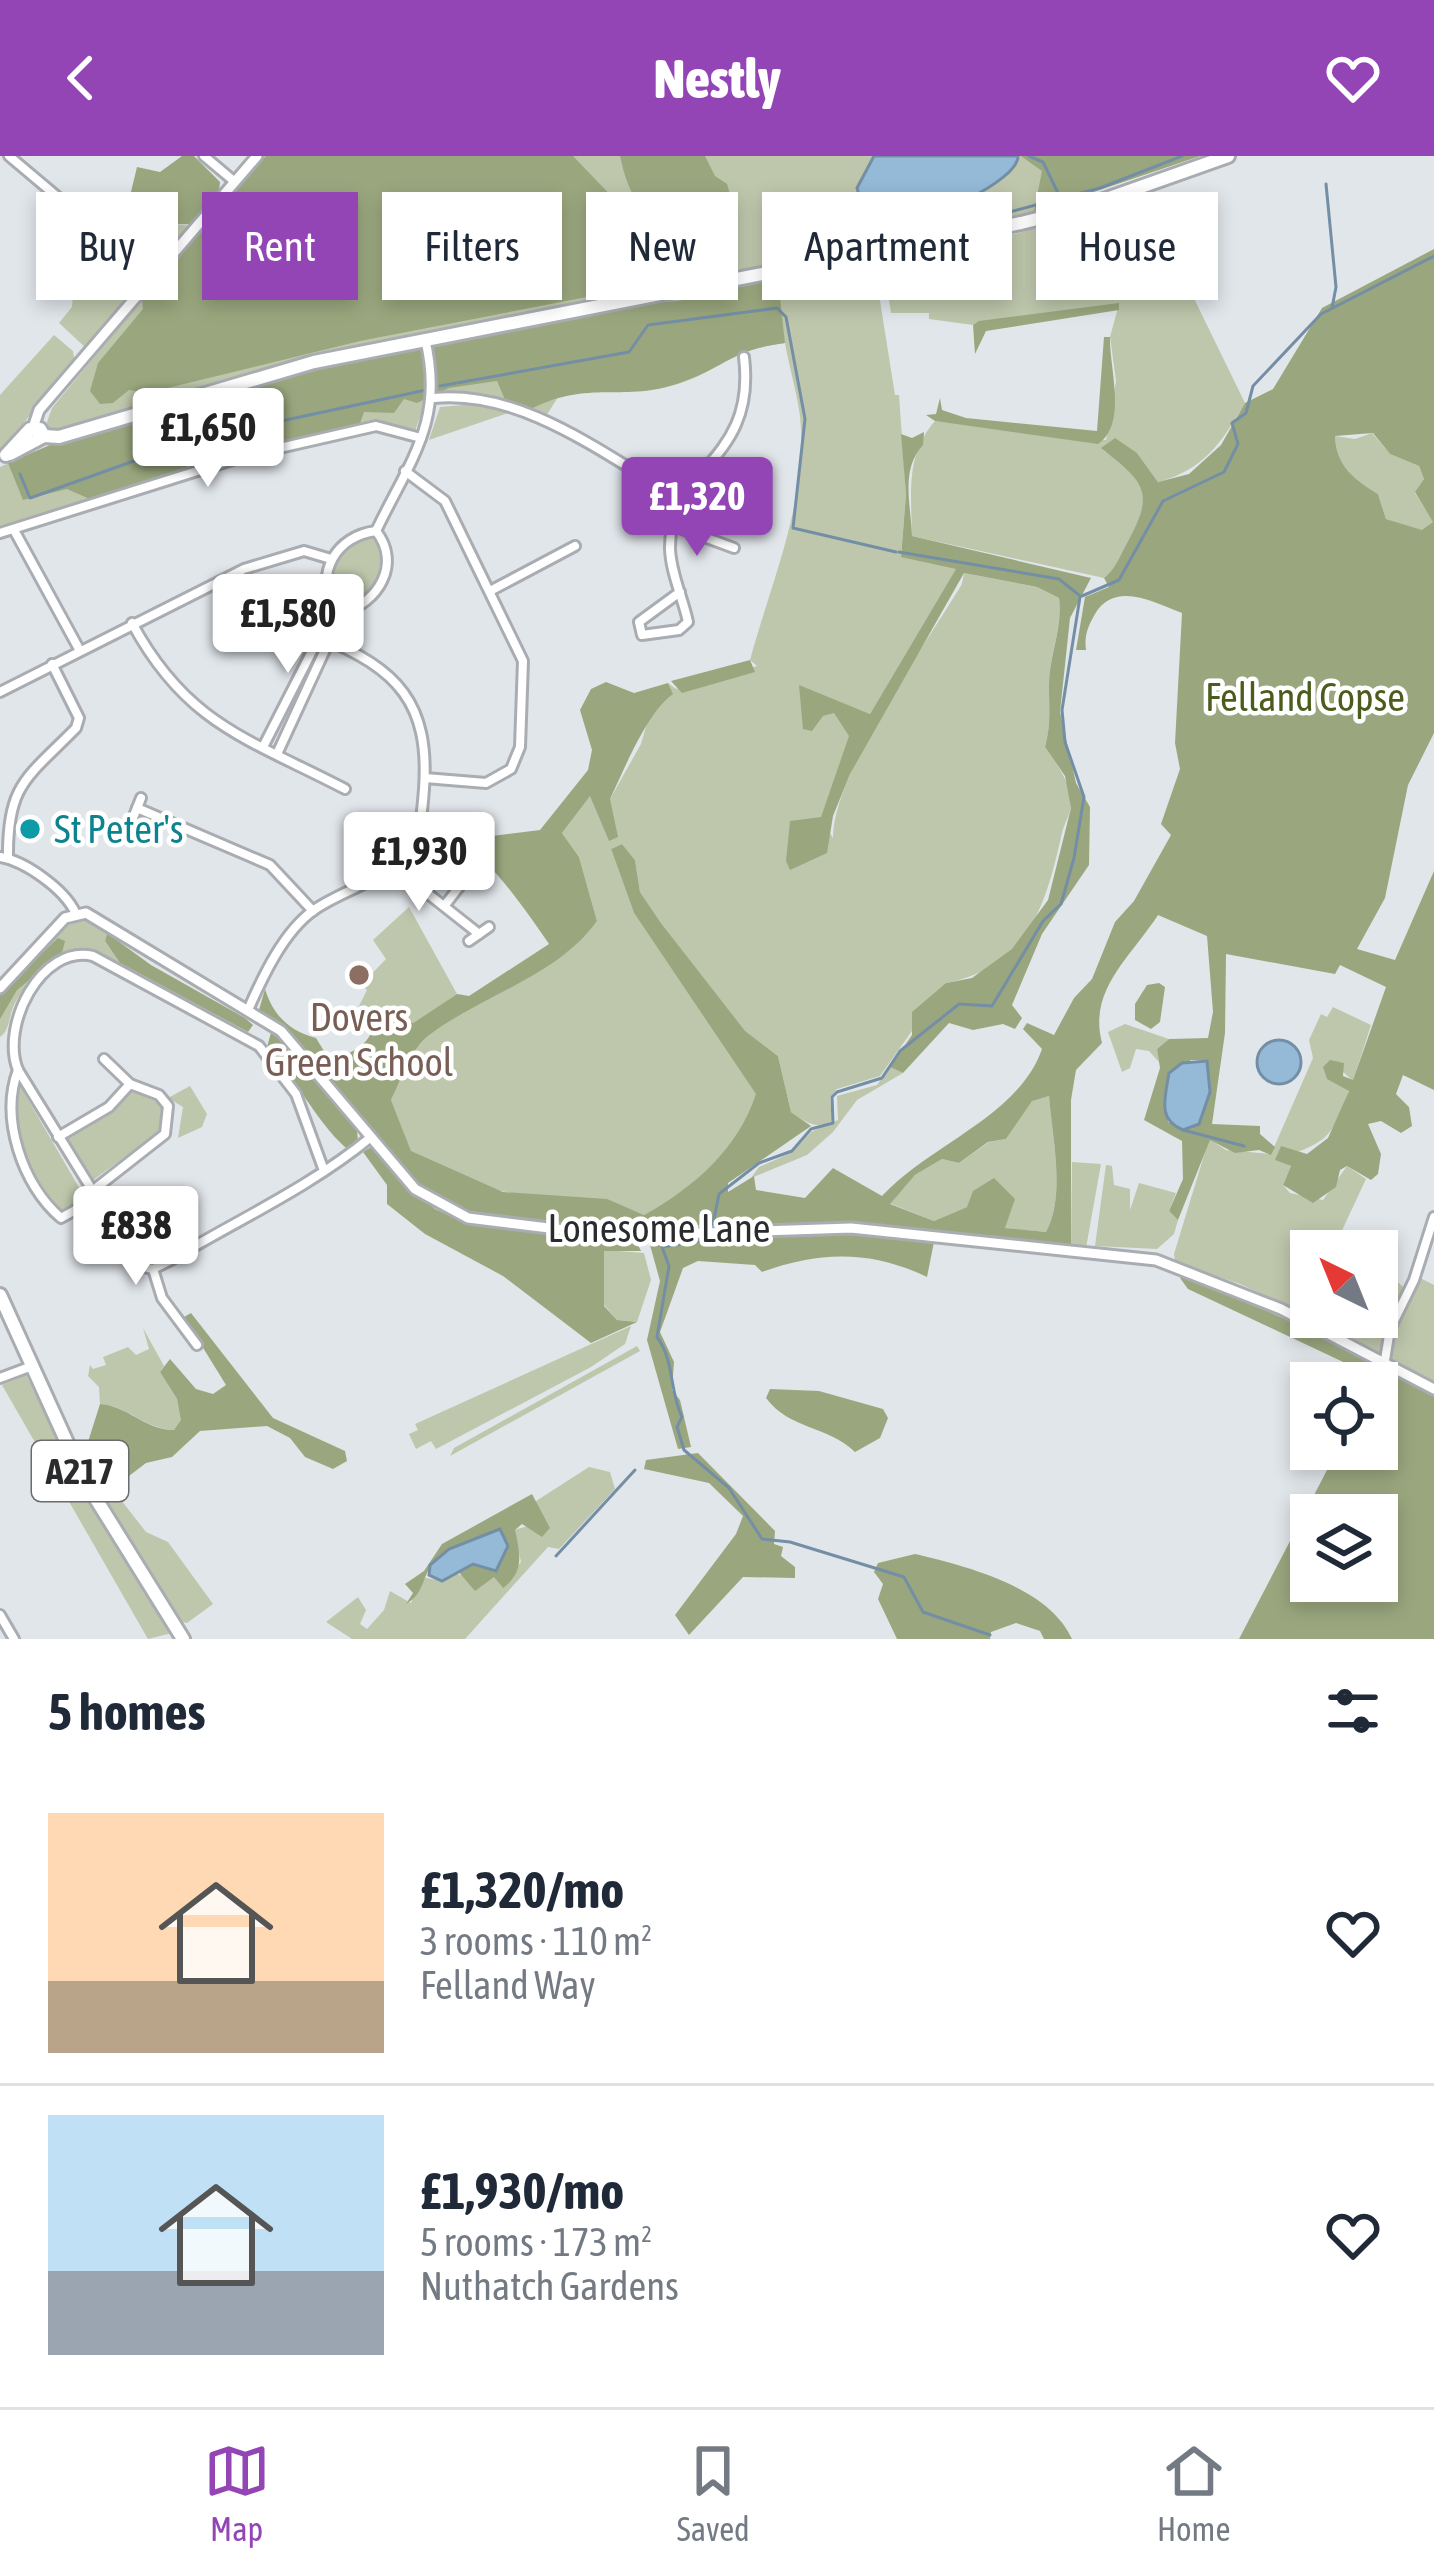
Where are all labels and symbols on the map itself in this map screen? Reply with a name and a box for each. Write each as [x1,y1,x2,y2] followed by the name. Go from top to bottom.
[110,388,306,490] pin: £1,650
[599,457,795,559] pin: £1,320
[190,574,386,676] pin: £1,580
[1205,675,1405,719] park label: Felland Copse
[54,807,184,851] place label: St Peter's
[321,812,517,914] pin: £1,930
[17,816,43,842] marker: St Peter's
[346,962,372,988] marker: Dovers Green School
[265,995,453,1084] place label: Dovers Green School
[65,1186,207,1288] pin: £838
[547,1206,771,1250] street label: Lonesome Lane
[1290,1230,1398,1338] north arrow
[32,1441,128,1501] road number: A217

